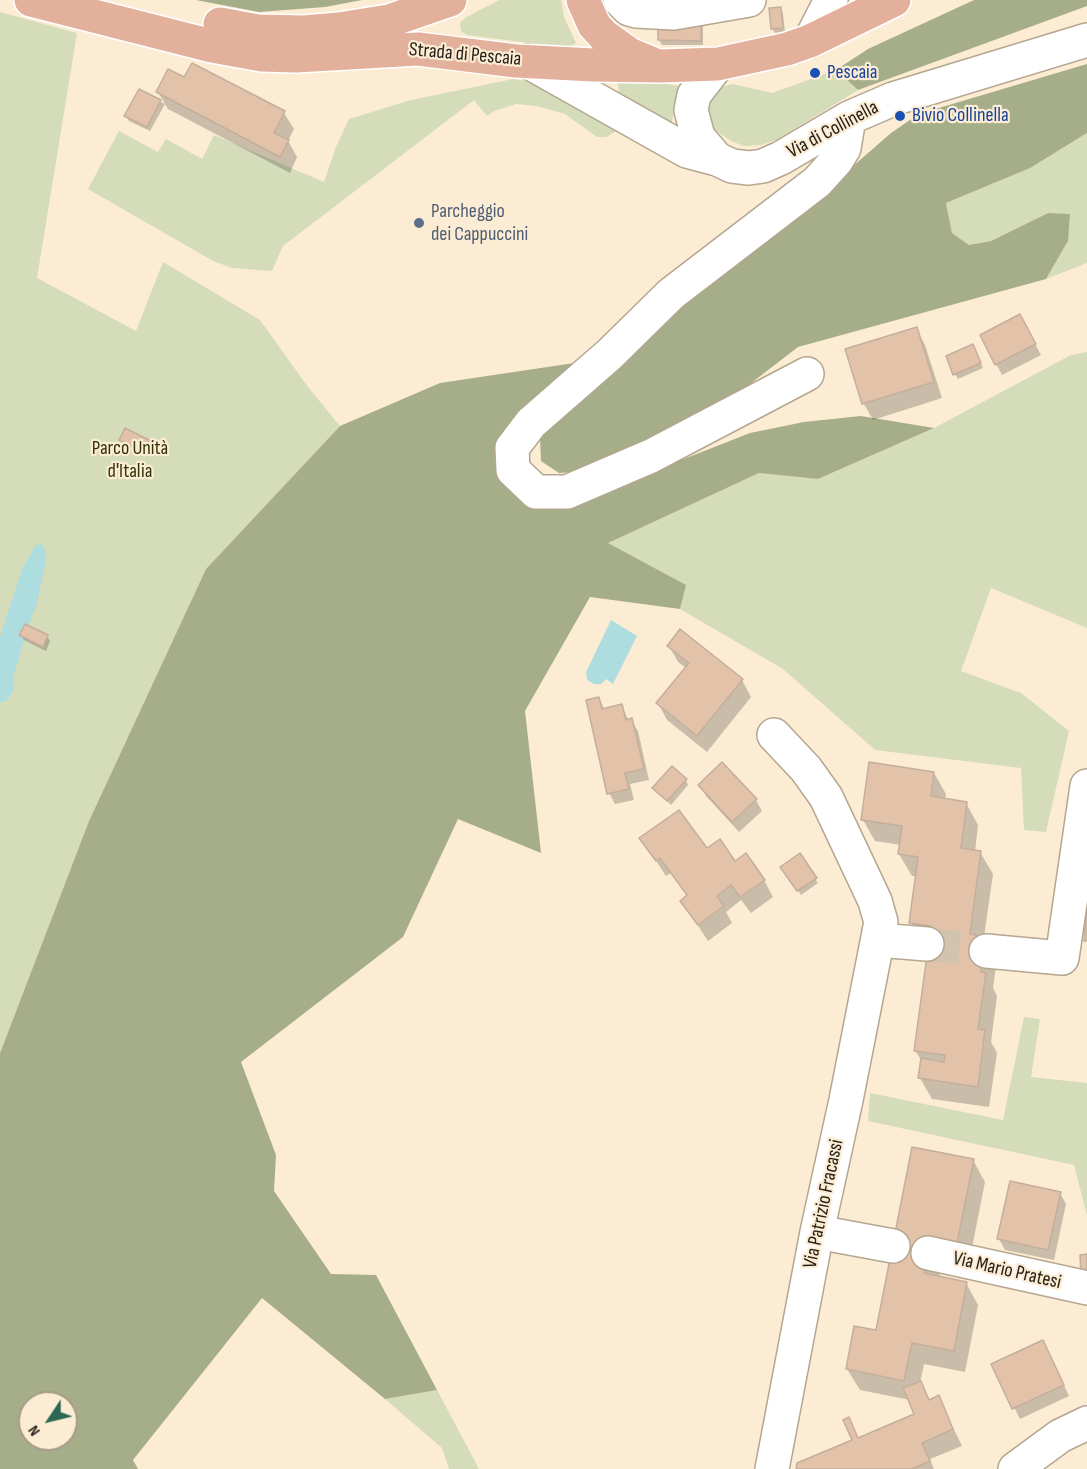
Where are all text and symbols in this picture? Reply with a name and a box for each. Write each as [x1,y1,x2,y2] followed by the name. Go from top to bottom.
[408,38,522,72] street label: Strada di Pescaia
[827,61,878,85] place label: Pescaia
[808,66,822,80] marker: Pescaia
[783,96,883,164] street label: Via di Collinella
[912,104,1009,128] place label: Bivio Collinella
[893,109,907,123] marker: Bivio Collinella
[431,200,528,247] place label: Parcheggio dei Cappuccini
[412,216,426,230] marker: Parcheggio dei Cappuccini
[92,437,168,484] park label: Parco Unità d'Italia
[799,1137,849,1271] street label: Via Patrizio Fracassi
[950,1247,1064,1295] street label: Via Mario Pratesi
[18,1391,78,1451] north arrow
[24,1422,45,1439] text: N

